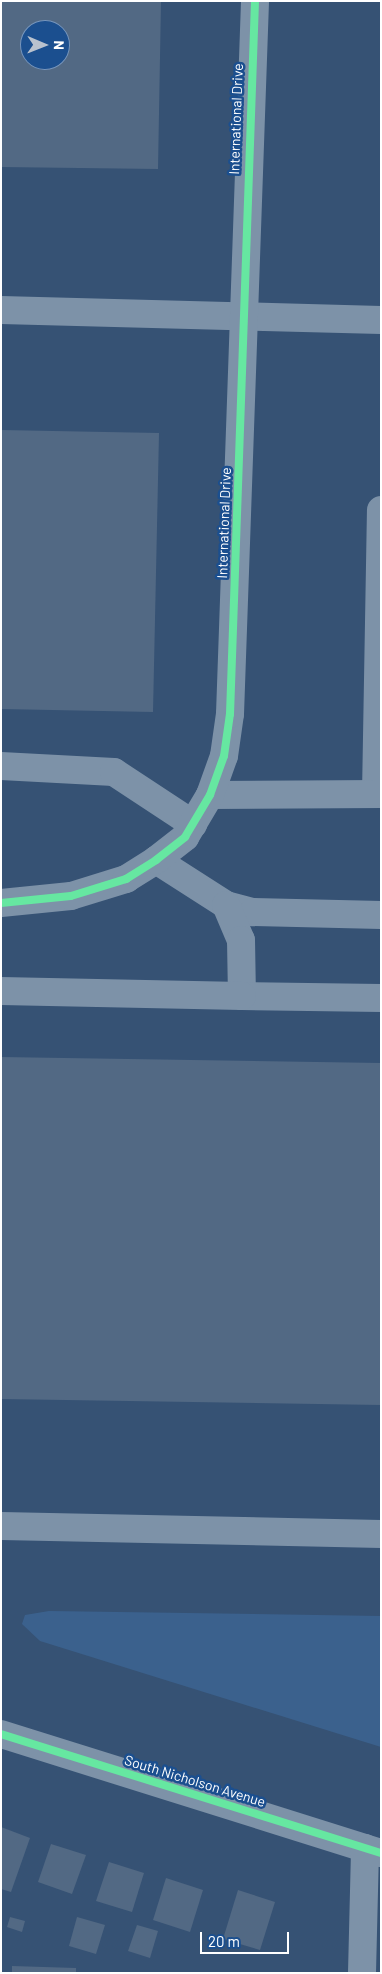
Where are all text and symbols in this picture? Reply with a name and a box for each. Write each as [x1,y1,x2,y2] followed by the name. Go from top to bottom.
[20,20,70,70] north arrow
[51,40,68,50] text: N
[226,63,246,175] street label: International Drive
[214,467,234,579] street label: International Drive
[122,1752,268,1810] street label: South Nicholson Avenue
[202,1922,291,1954] scale bar
[208,1932,240,1950] text: 20 m

